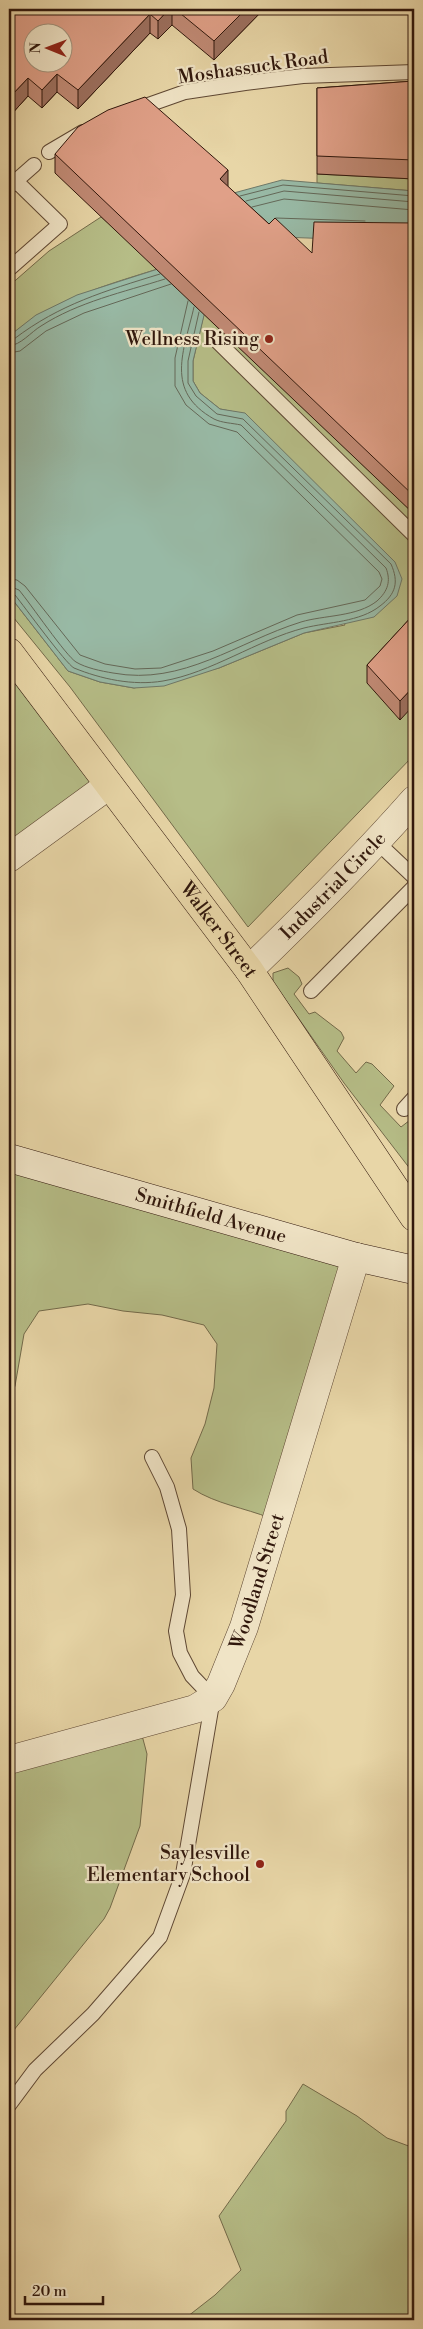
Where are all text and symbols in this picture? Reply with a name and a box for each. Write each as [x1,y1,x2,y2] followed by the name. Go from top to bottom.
[22,22,72,72] north arrow
[27,42,45,53] text: N
[176,45,330,89] street label: Moshassuck Road
[125,327,259,351] place label: Wellness Rising
[263,333,275,345] marker: Wellness Rising
[275,827,391,945] street label: Industrial Circle
[174,876,263,983] street label: Walker Street
[133,1183,289,1249] street label: Smithfield Avenue
[224,1510,290,1654] street label: Woodland Street
[87,1841,250,1887] place label: Saylesville Elementary School
[254,1858,266,1870] marker: Saylesville Elementary School
[25,2274,102,2306] scale bar
[32,2282,67,2301] text: 20 m

